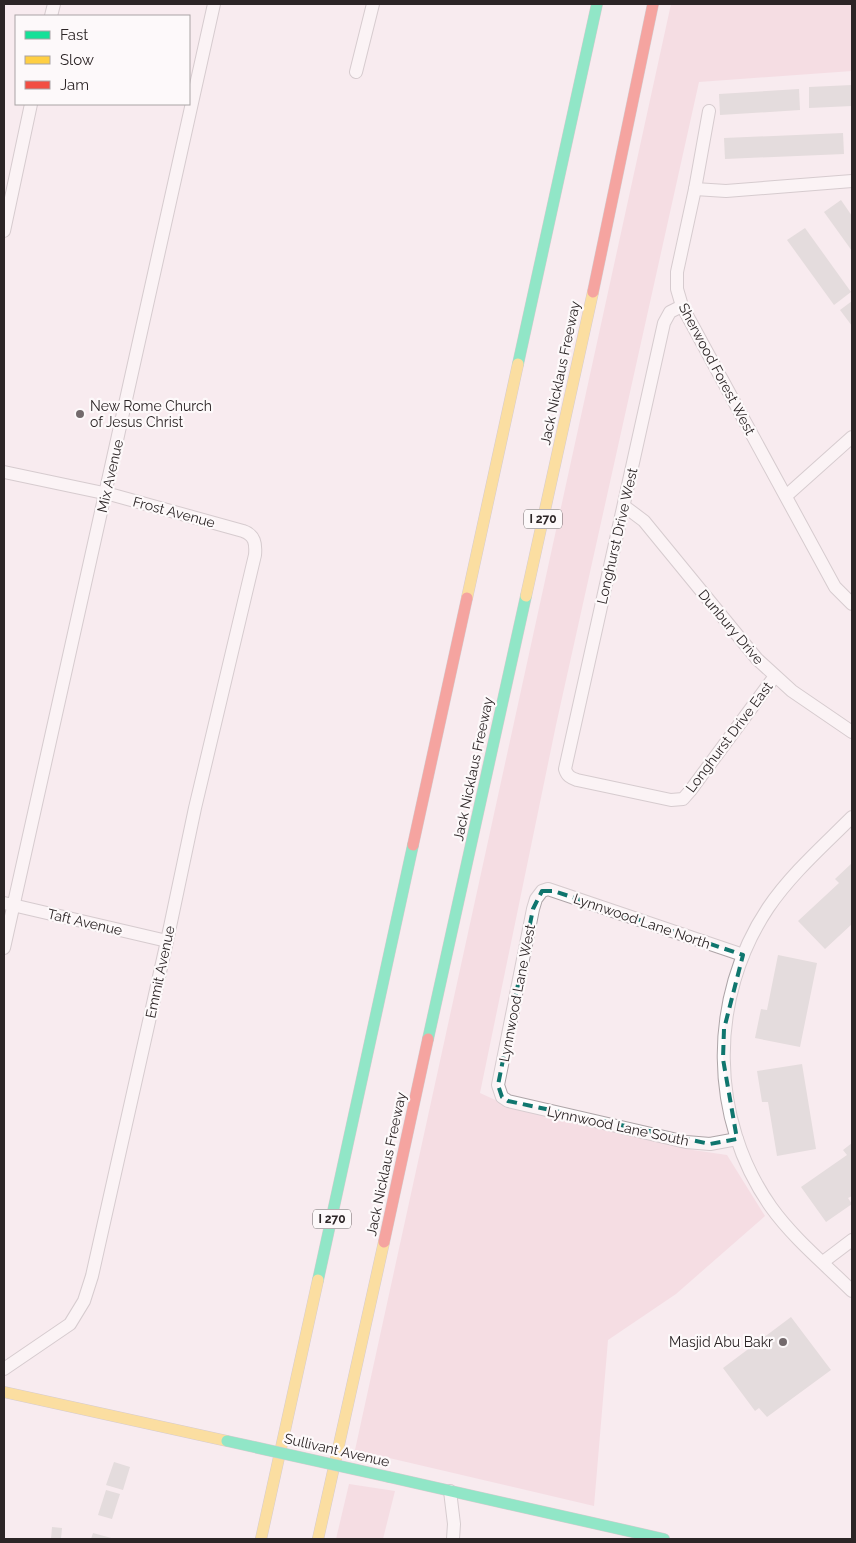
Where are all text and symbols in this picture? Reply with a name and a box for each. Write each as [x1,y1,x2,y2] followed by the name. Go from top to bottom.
[15,15,190,105] legend
[60,26,88,44] text: Fast
[60,51,94,69] text: Slow
[60,76,89,94] text: Jam
[537,299,583,446] street label: Jack Nicklaus Freeway
[675,300,759,438] street label: Sherwood Forest West
[90,398,212,430] place label: New Rome Church of Jesus Christ
[74,408,86,420] marker: New Rome Church of Jesus Christ
[94,438,126,514] street label: Mix Avenue
[594,466,641,606] street label: Longhurst Drive West
[131,493,217,531] street label: Frost Avenue
[524,509,562,528] road number: I 270
[695,586,767,668] street label: Dunbury Drive
[682,678,776,795] street label: Longhurst Drive East
[450,695,496,842] street label: Jack Nicklaus Freeway
[572,890,712,952] street label: Lynnwood Lane North
[46,906,124,938] street label: Taft Avenue
[496,923,538,1063] street label: Lynnwood Lane West
[142,924,178,1020] street label: Emmit Avenue
[363,1090,409,1237] street label: Jack Nicklaus Freeway
[546,1103,690,1149] street label: Lynnwood Lane South
[313,1210,351,1228] road number: I 270
[669,1334,773,1350] place label: Masjid Abu Bakr
[777,1336,789,1348] marker: Masjid Abu Bakr
[283,1430,391,1470] street label: Sullivant Avenue

